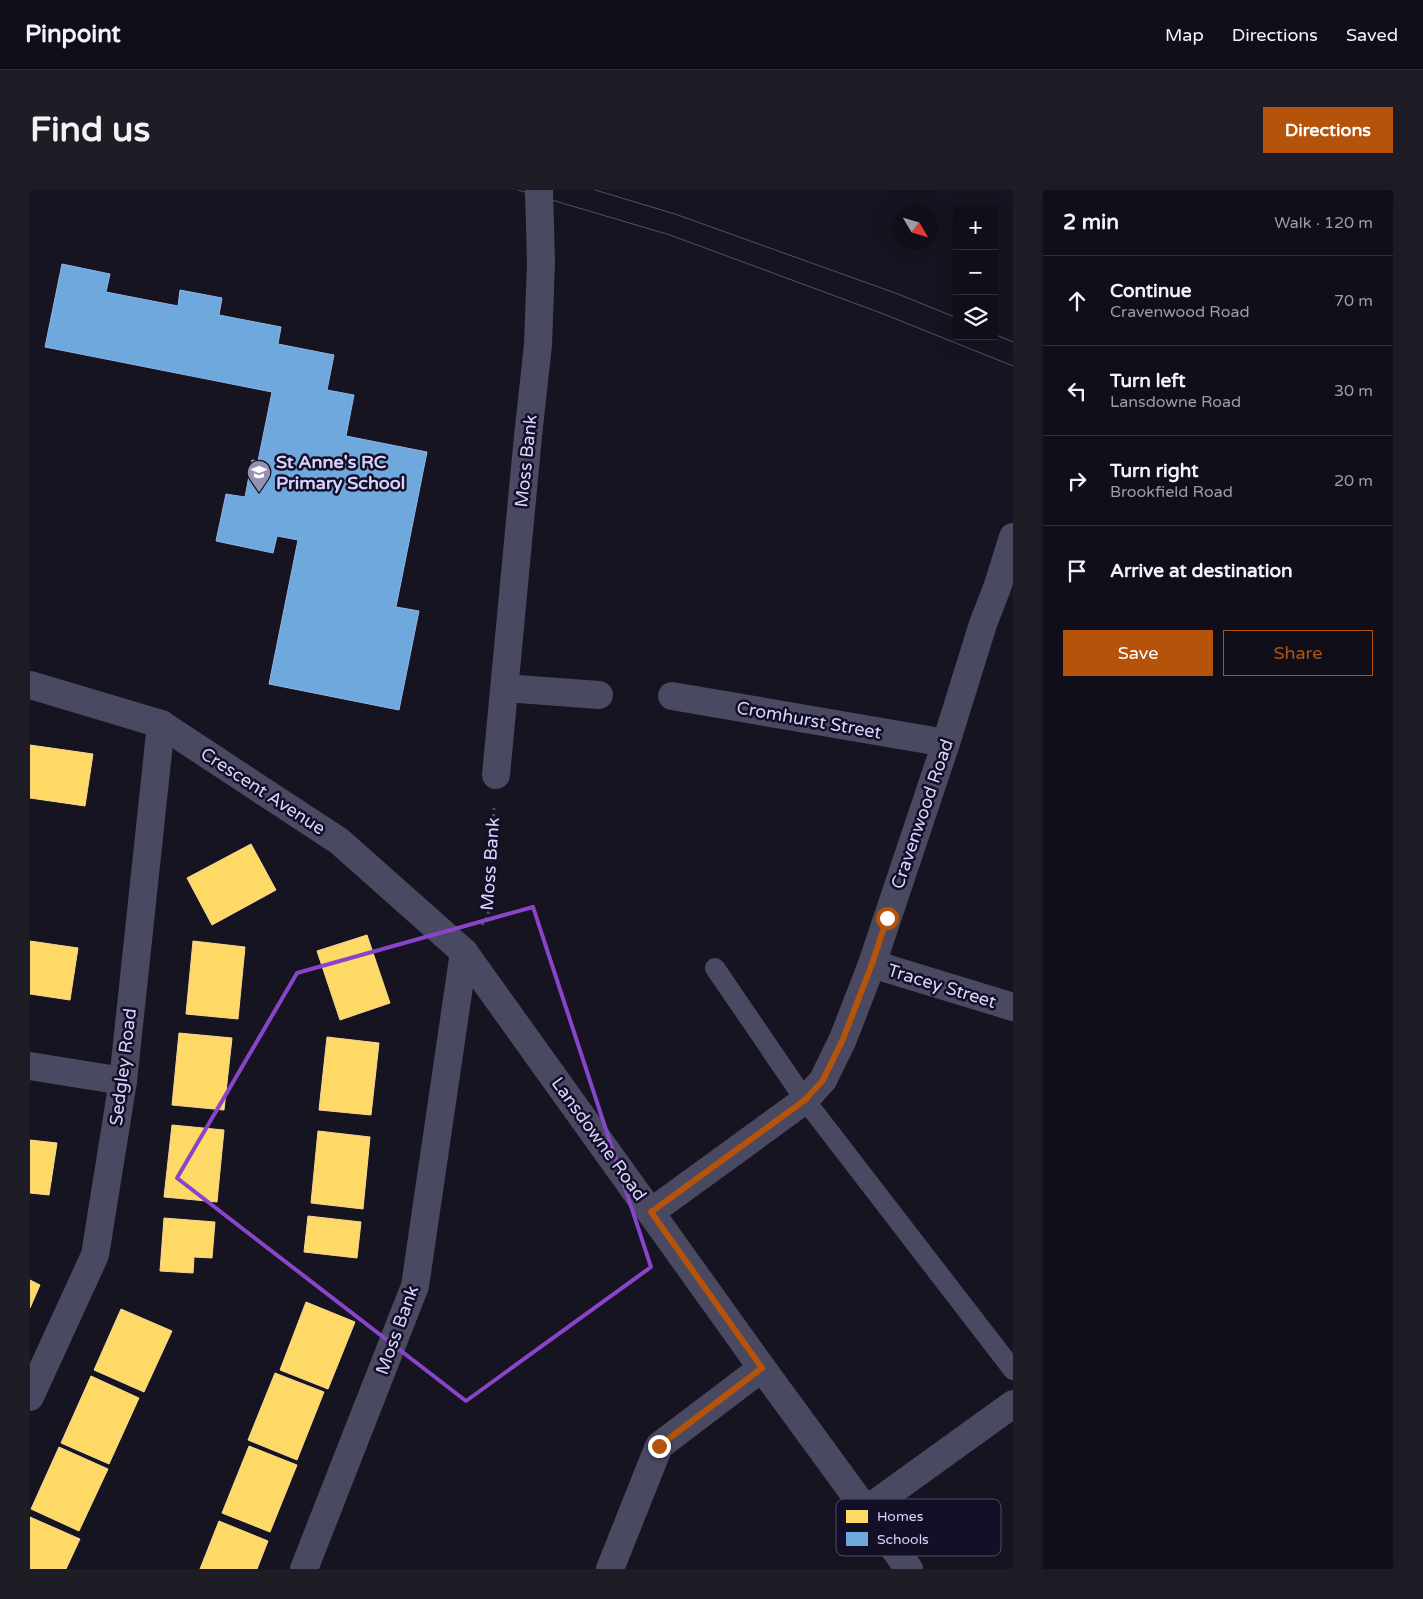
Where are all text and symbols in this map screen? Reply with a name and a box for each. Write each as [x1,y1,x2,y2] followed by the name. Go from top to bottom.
[25,20,121,49] text: Pinpoint
[1165,24,1204,46] text: Map
[1232,24,1318,46] text: Directions
[1346,24,1398,46] text: Saved
[1263,107,1393,153] button: Directions
[30,109,150,151] text: Find us
[893,205,938,250] north arrow
[953,205,998,340] map controls
[953,205,998,250] button: +
[1063,210,1119,235] text: 2 min
[1274,213,1373,233] text: Walk · 120 m
[953,250,998,295] button: −
[1110,280,1192,302] text: Continue
[1063,287,1091,315] icon: ahead
[1334,291,1373,311] text: 70 m
[953,295,998,340] button: layers
[1110,302,1250,322] text: Cravenwood Road
[1110,370,1186,392] text: Turn left
[1063,377,1091,405] icon: left
[1334,381,1373,401] text: 30 m
[1110,392,1241,412] text: Lansdowne Road
[510,413,542,509] street label: Moss Bank
[276,451,405,494] place label: St Anne's RC Primary School
[246,459,272,493] school or university icon: St Anne's RC Primary School
[1110,460,1198,482] text: Turn right
[1063,467,1091,495] icon: right
[1334,471,1373,491] text: 20 m
[1110,482,1233,502] text: Brookfield Road
[1063,557,1091,585] icon: arrive
[1110,560,1293,582] text: Arrive at destination
[1063,630,1213,676] button: Save
[1223,630,1373,676] button: Share
[735,696,883,744] street label: Cromhurst Street
[886,736,958,892] street label: Cravenwood Road
[197,742,329,840] street label: Crescent Avenue
[476,816,504,911] street label: Moss Bank
[876,907,899,930] route start
[885,959,999,1013] street label: Tracey Street
[105,1007,141,1127] street label: Sedgley Road
[547,1073,651,1205] street label: Lansdowne Road
[371,1282,423,1378] street label: Moss Bank
[648,1435,671,1458] route end
[836,1499,1001,1556] legend
[877,1508,924,1525] text: Homes
[877,1531,929,1548] text: Schools

